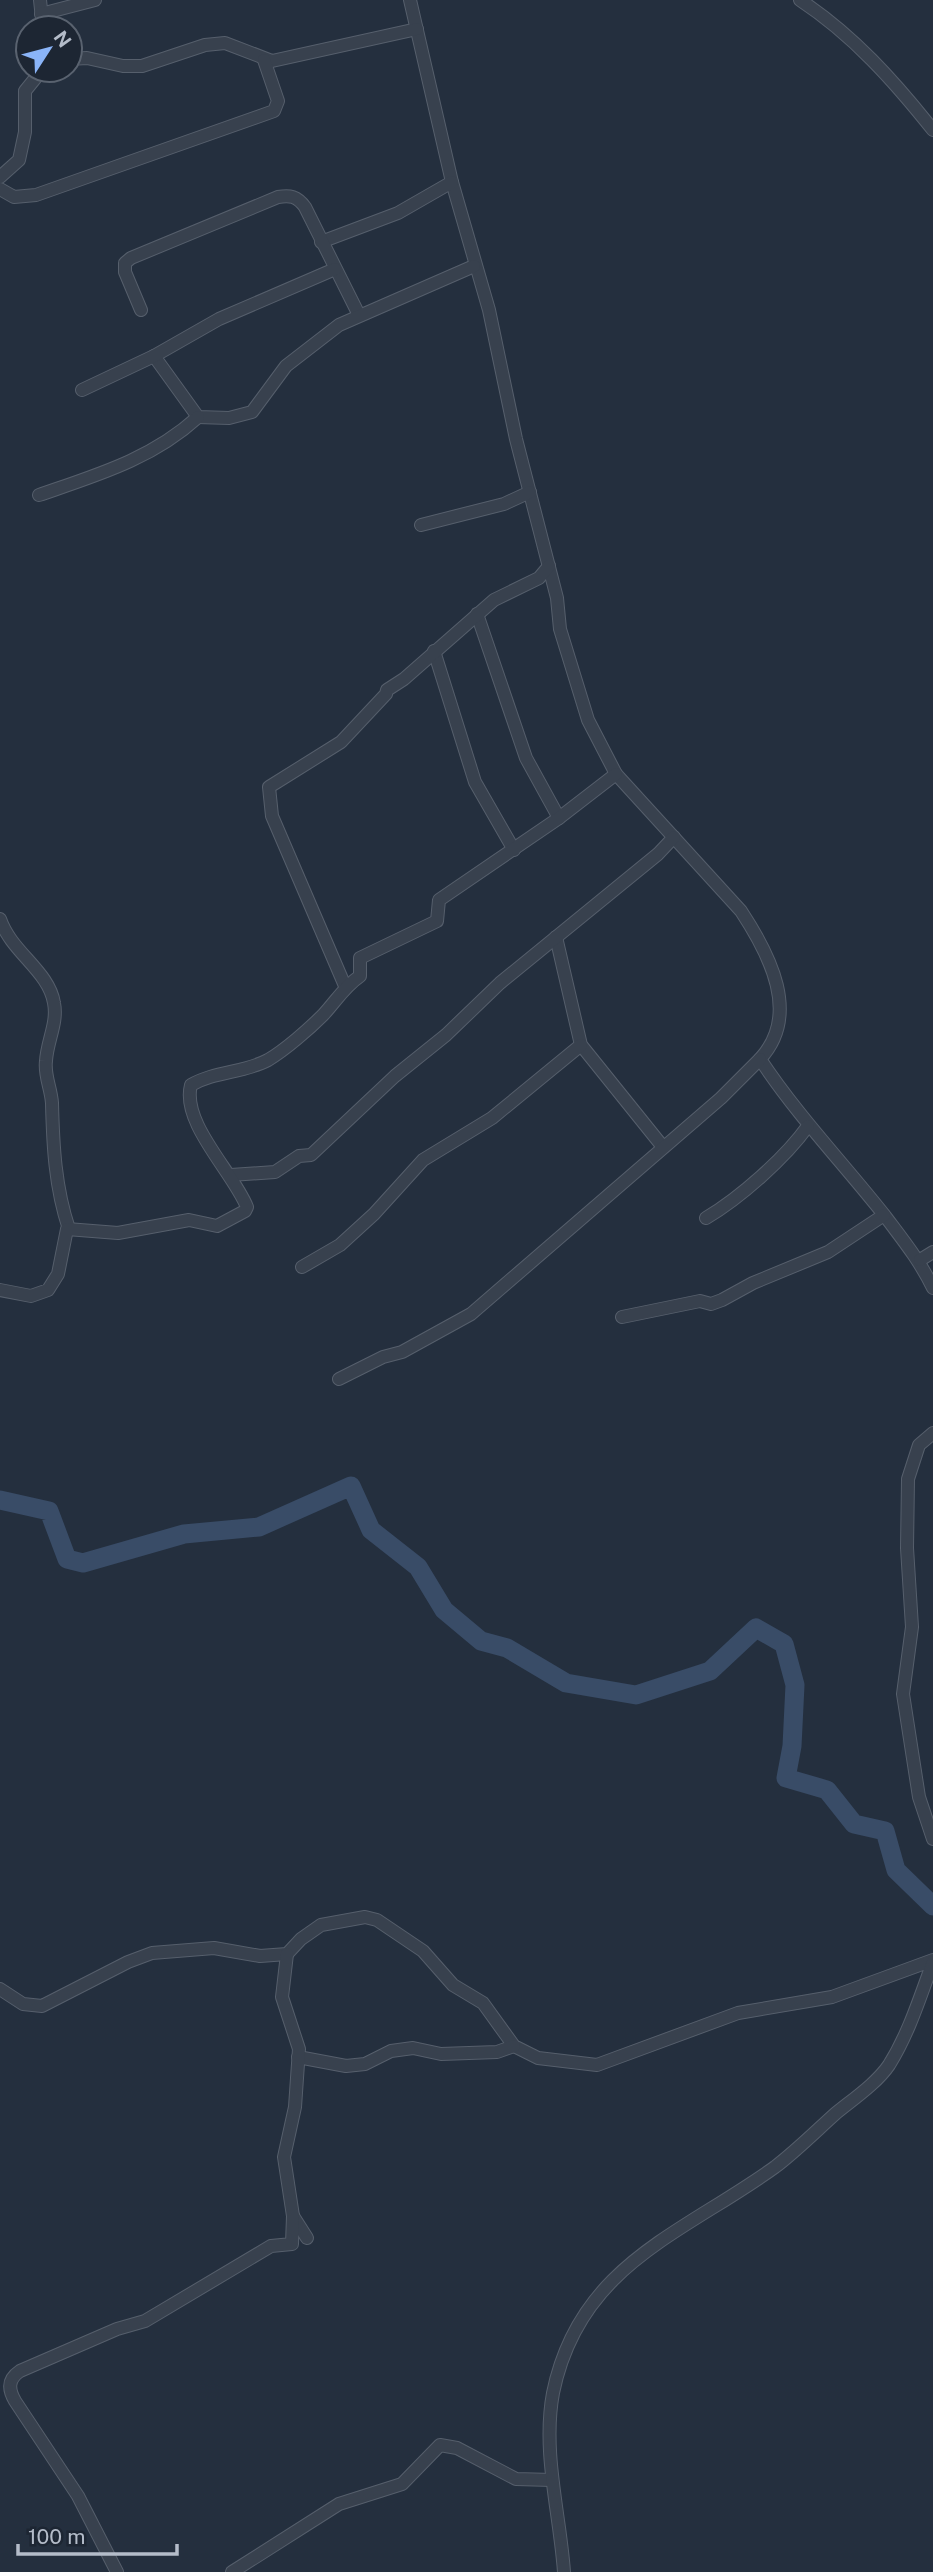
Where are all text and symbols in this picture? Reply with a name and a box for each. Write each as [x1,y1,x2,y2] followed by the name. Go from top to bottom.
[14,14,84,84] north arrow
[49,27,76,51] text: N
[18,2512,177,2556] scale bar
[28,2524,85,2549] text: 100 m

